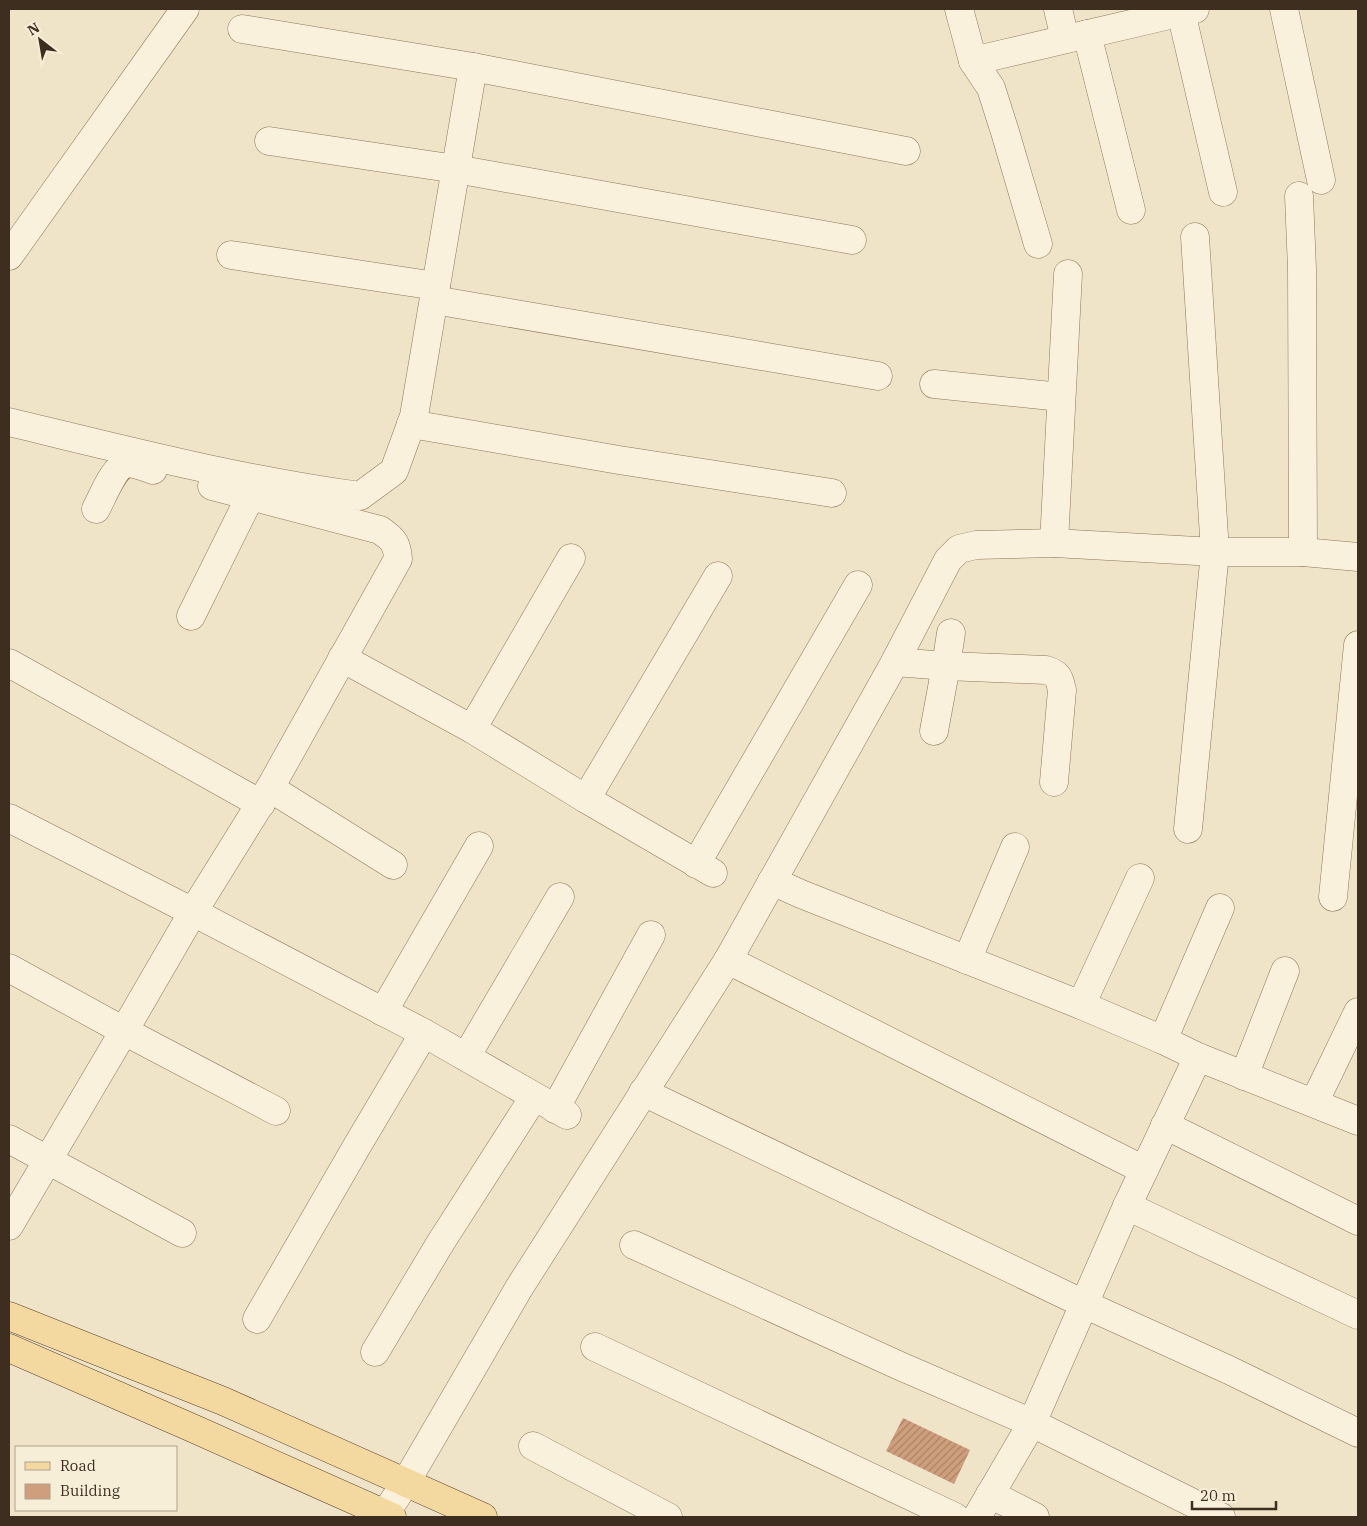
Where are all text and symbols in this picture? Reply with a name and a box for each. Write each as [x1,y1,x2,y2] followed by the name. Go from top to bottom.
[15,15,65,65] north arrow
[24,18,43,39] text: N
[15,1446,178,1511] legend
[60,1456,96,1475] text: Road
[1192,1478,1276,1510] scale bar
[60,1481,120,1500] text: Building
[1200,1486,1236,1505] text: 20 m

